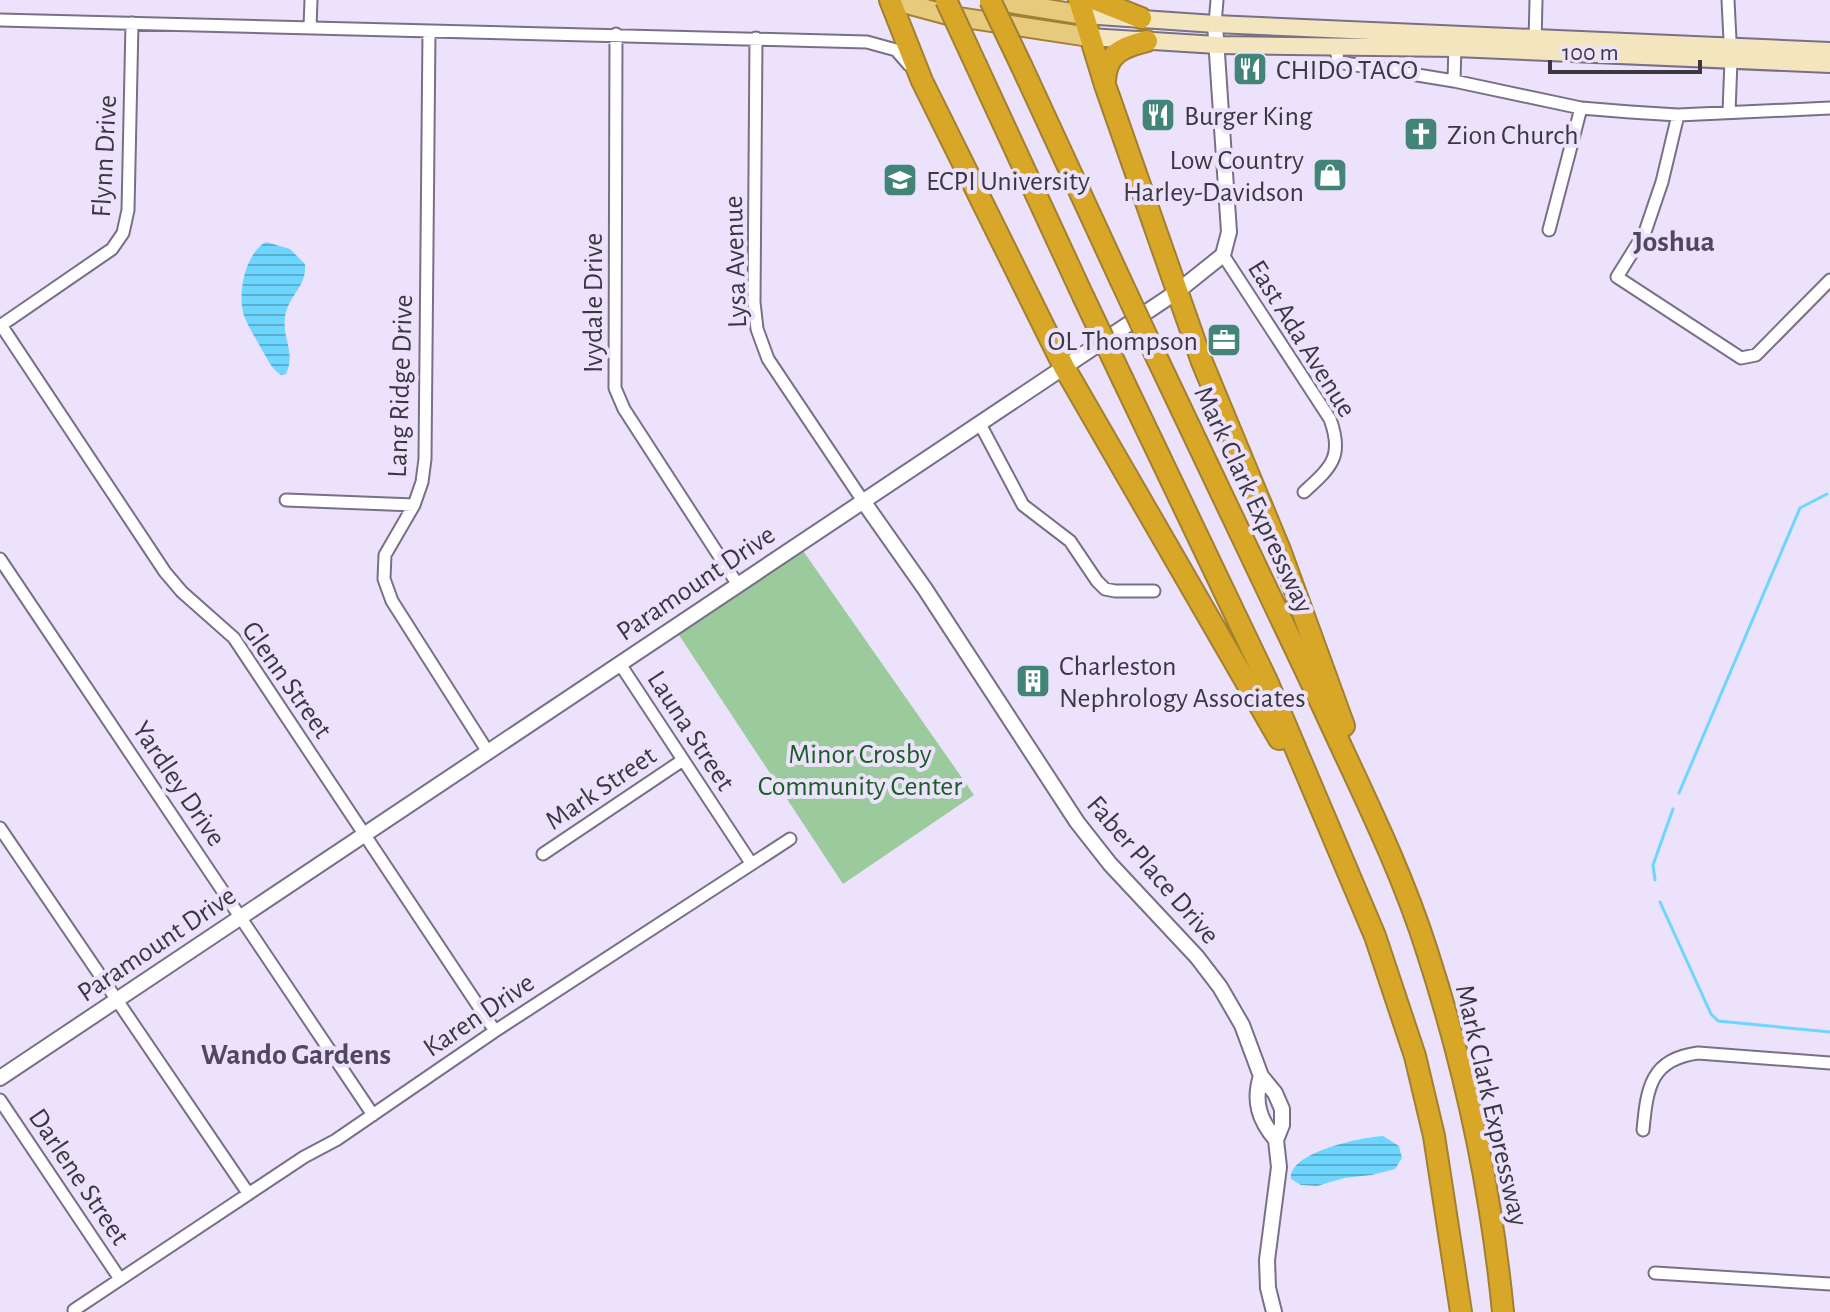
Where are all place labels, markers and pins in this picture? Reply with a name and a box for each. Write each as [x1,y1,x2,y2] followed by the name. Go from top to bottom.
[1231,50,1269,88] restaurant icon: CHIDO TACO
[1276,57,1418,85] place label: CHIDO TACO
[1139,96,1177,134] restaurant icon: Burger King
[1184,103,1313,131] place label: Burger King
[1402,115,1440,153] church icon: Zion Church
[1447,122,1579,150] place label: Zion Church
[1123,147,1304,207] place label: Low Country Harley-Davidson
[1311,156,1349,194] shop icon: Low Country Harley-Davidson
[881,161,919,199] school or university icon: ECPI University
[926,168,1090,196] place label: ECPI University
[1205,321,1243,359] office icon: OL Thompson
[1048,328,1198,356] place label: OL Thompson
[1059,653,1306,713] place label: Charleston Nephrology Associates
[1014,662,1052,700] building icon: Charleston Nephrology Associates

